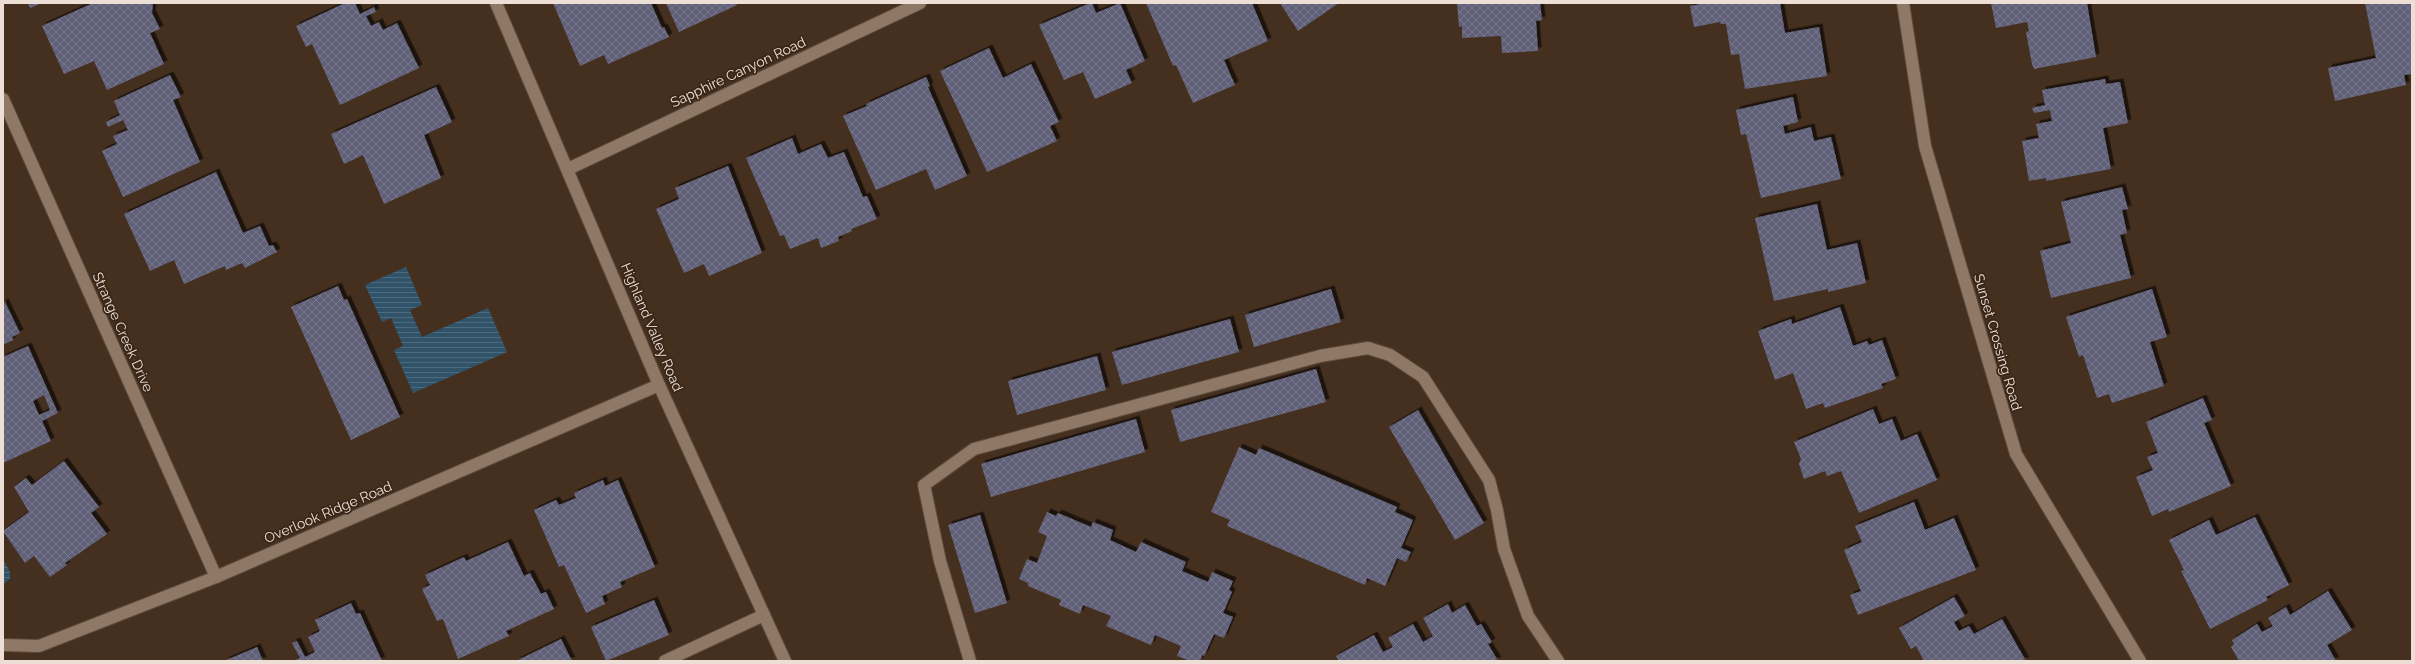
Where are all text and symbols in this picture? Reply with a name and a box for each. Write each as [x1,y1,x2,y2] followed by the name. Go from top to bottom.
[668,34,808,110] street label: Sapphire Canyon Road
[618,260,686,394] street label: Highland Valley Road
[89,270,157,394] street label: Strange Creek Drive
[1971,272,2025,412] street label: Sunset Crossing Road
[262,478,394,546] street label: Overlook Ridge Road

